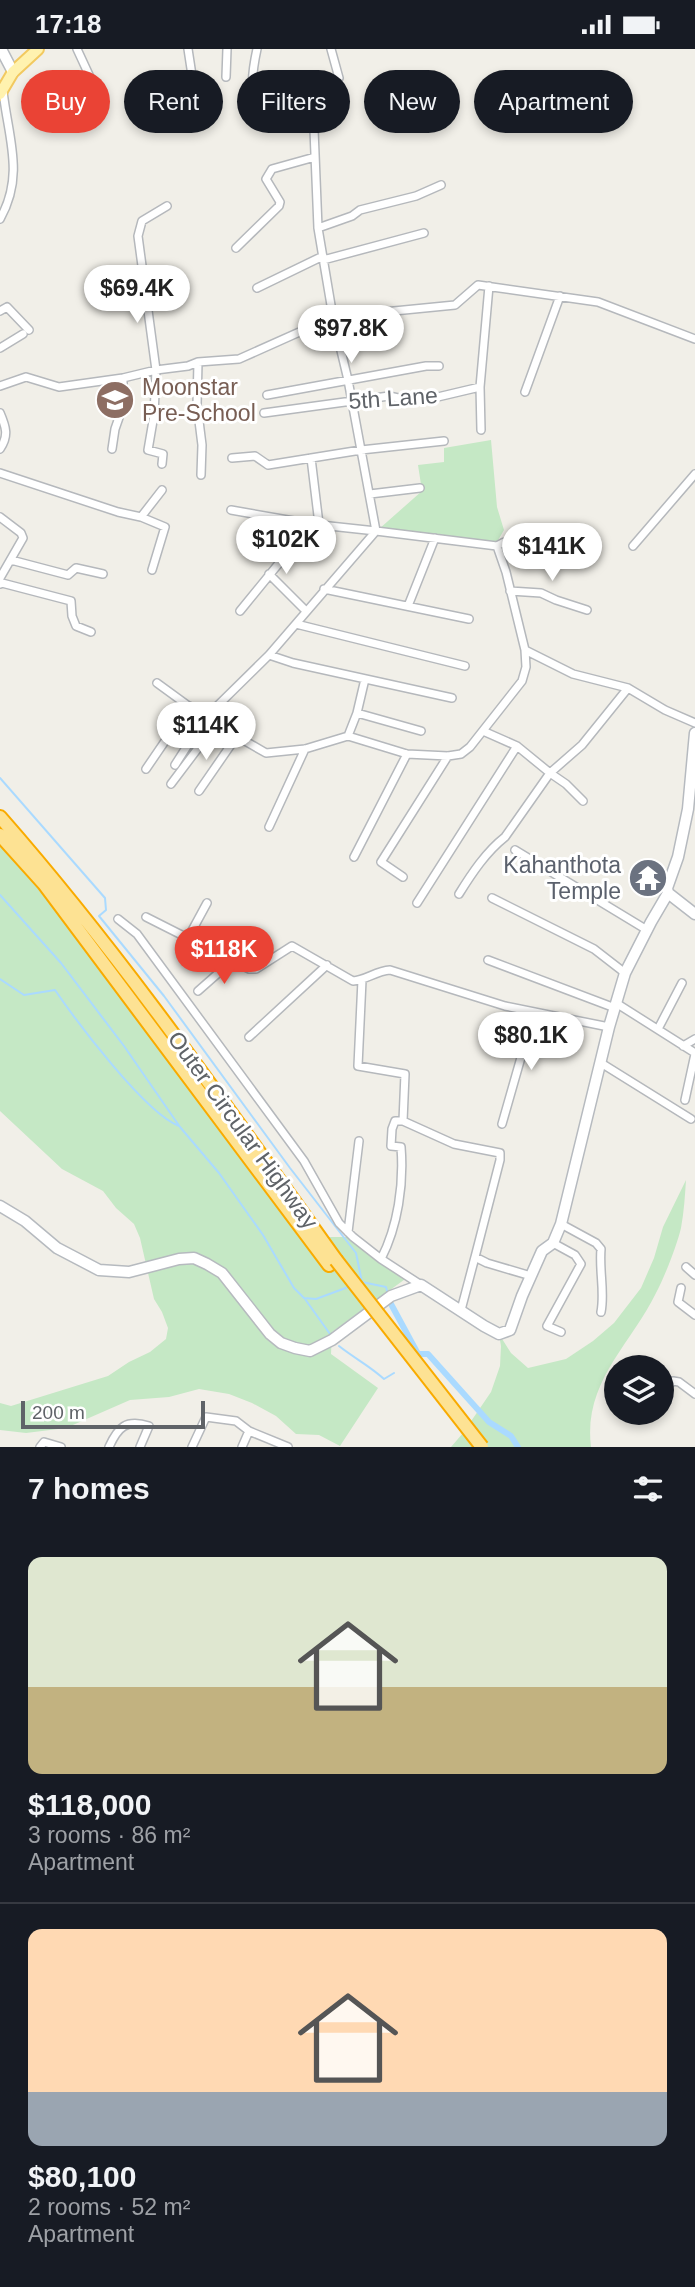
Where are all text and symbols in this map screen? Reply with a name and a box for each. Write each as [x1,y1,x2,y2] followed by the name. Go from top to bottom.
[35,9,102,39] text: 17:18
[21,70,110,133] chip: Buy
[124,70,223,133] chip: Rent
[237,70,350,133] chip: Filters
[364,70,460,133] chip: New
[474,70,633,133] chip: Apartment
[80,265,194,325] pin: $69.4K
[100,275,174,301] text: $69.4K
[294,305,408,365] pin: $97.8K
[314,315,388,341] text: $97.8K
[142,374,256,426] place label: Moonstar Pre-School
[94,379,136,421] school or university icon: Moonstar Pre-School
[347,382,439,414] street label: 5th Lane
[237,517,335,576] pin: $102K
[503,524,601,583] pin: $141K
[252,526,320,552] text: $102K
[518,533,586,559] text: $141K
[157,703,255,762] pin: $114K
[173,712,239,738] text: $114K
[503,852,621,904] place label: Kahanthota Temple
[627,857,669,899] temple icon: Kahanthota Temple
[175,927,273,986] pin: $118K
[191,936,257,962] text: $118K
[474,1013,588,1072] pin: $80.1K
[494,1022,568,1048] text: $80.1K
[163,1026,324,1234] street label: Outer Circular Highway
[604,1355,674,1425] map controls
[604,1355,674,1425] button: layers
[21,1398,205,1430] scale bar
[32,1402,85,1423] text: 200 m
[629,1470,667,1508] icon: filters
[28,1472,150,1505] text: 7 homes
[285,1603,411,1729] icon: home
[28,1788,151,1821] text: $118,000
[28,1822,190,1848] text: 3 rooms · 86 m²
[28,1849,134,1875] text: Apartment
[285,1975,411,2101] icon: home
[28,2160,136,2193] text: $80,100
[28,2194,190,2220] text: 2 rooms · 52 m²
[28,2221,134,2247] text: Apartment

